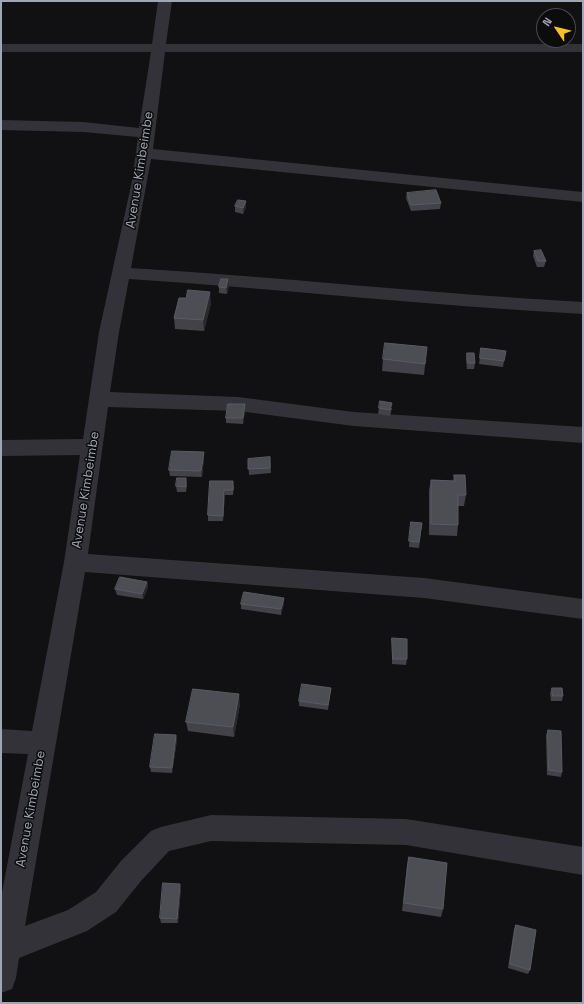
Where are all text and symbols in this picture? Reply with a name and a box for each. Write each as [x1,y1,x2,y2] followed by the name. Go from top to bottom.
[536,8,576,48] north arrow
[539,15,555,29] text: N
[123,110,157,230] street label: Avenue Kimbeimbe
[69,430,103,550] street label: Avenue Kimbeimbe
[13,750,49,868] street label: Avenue Kimbeimbe

